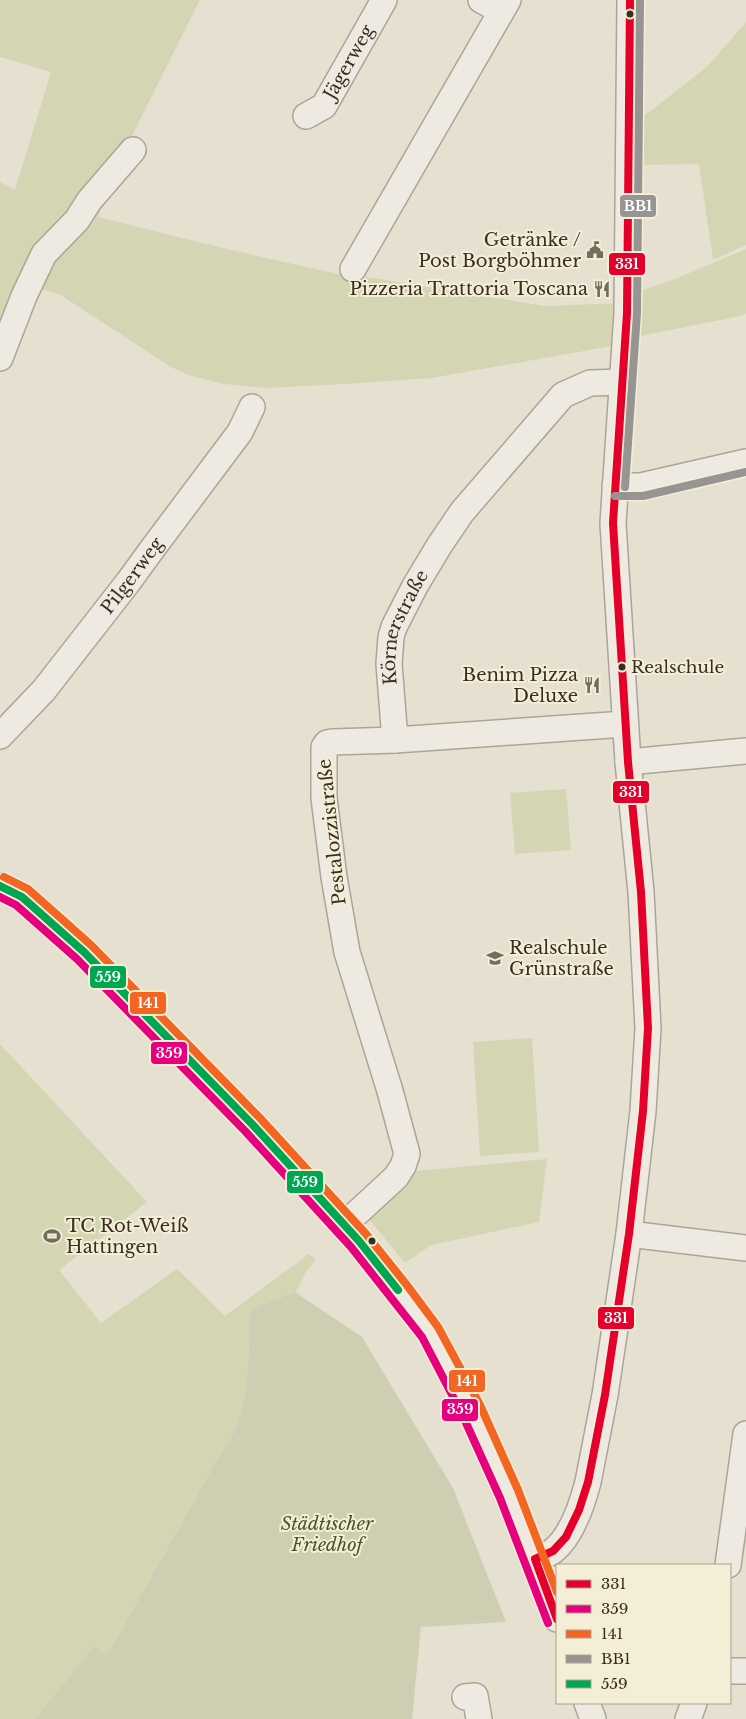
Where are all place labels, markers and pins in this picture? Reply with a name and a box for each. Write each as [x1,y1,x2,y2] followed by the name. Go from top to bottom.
[625,9,635,19] unlabelled marker
[418,229,581,272] place label: Getränke / Post Borgböhmer
[585,240,605,260] public building icon: Getränke / Post Borgböhmer
[349,278,588,300] place label: Pizzeria Trattoria Toscana
[592,279,612,299] restaurant icon: Pizzeria Trattoria Toscana
[631,657,724,678] place label: Realschule
[617,662,627,672] marker: Realschule
[462,664,578,707] place label: Benim Pizza Deluxe
[582,675,602,695] restaurant icon: Benim Pizza Deluxe
[509,937,614,980] place label: Realschule Grünstraße
[485,948,505,968] school or university icon: Realschule Grünstraße
[66,1215,189,1258] place label: TC Rot-Weiß Hattingen
[42,1226,62,1246] sports icon: TC Rot-Weiß Hattingen
[367,1236,377,1246] unlabelled marker

